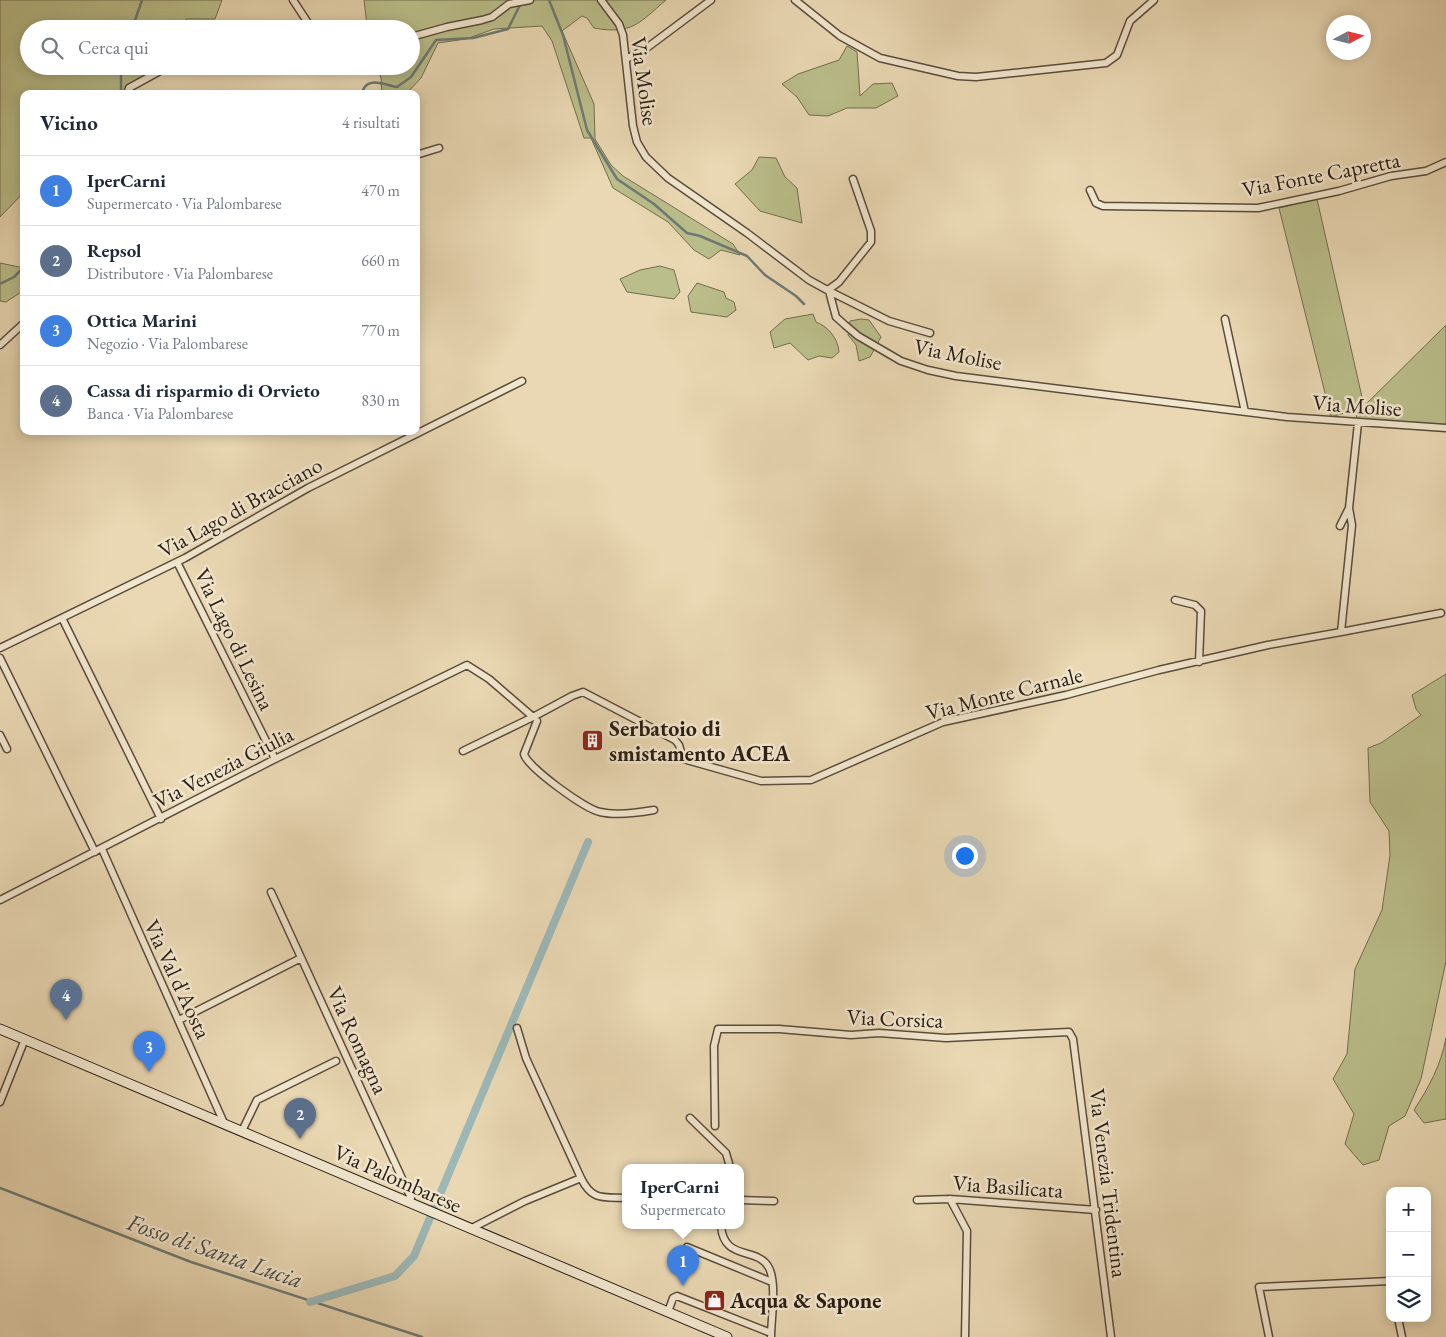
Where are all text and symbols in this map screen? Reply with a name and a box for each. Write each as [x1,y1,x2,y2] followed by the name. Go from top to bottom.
[1326,15,1371,60] north arrow
[20,20,420,75] search box
[38,34,66,62] icon: search
[78,35,149,60] text: Cerca qui
[624,35,665,128] street label: Via Molise
[40,109,98,136] text: Vicino
[342,112,400,133] text: 4 risultati
[1240,145,1403,204] street label: Via Fonte Capretta
[87,168,166,193] text: IperCarni
[52,180,60,201] text: 1
[361,180,400,201] text: 470 m
[87,193,282,214] text: Supermercato · Via Palombarese
[87,238,141,263] text: Repsol
[52,250,60,271] text: 2
[361,250,400,271] text: 660 m
[87,263,273,284] text: Distributore · Via Palombarese
[87,308,197,333] text: Ottica Marini
[52,320,60,341] text: 3
[361,320,400,341] text: 770 m
[911,332,1005,377] street label: Via Molise
[87,333,248,354] text: Negozio · Via Palombarese
[87,378,320,403] text: Cassa di risparmio di Orvieto
[1311,388,1403,423] street label: Via Molise
[52,390,60,411] text: 4
[361,390,400,411] text: 830 m
[87,403,233,424] text: Banca · Via Palombarese
[153,450,328,565] street label: Via Lago di Bracciano
[188,563,282,715] street label: Via Lago di Lesina
[923,660,1086,727] street label: Via Monte Carnale
[609,714,790,768] place label: Serbatoio di smistamento ACEA
[148,720,298,815] street label: Via Venezia Giulia
[581,729,605,753] building icon: Serbatoio di smistamento ACEA
[952,843,978,869] your location
[137,915,218,1044] street label: Via Val d'Aosta
[50,979,82,1020] pin: 4
[320,982,395,1099] street label: Via Romagna
[846,1002,944,1035] street label: Via Corsica
[133,1031,165,1072] pin: 3
[1083,1087,1135,1280] street label: Via Venezia Tridentina
[284,1098,316,1139] pin: 2
[329,1137,467,1220] street label: Via Palombarese
[622,1164,744,1229] popup
[952,1168,1064,1205] street label: Via Basilicata
[640,1174,719,1199] text: IperCarni
[1386,1187,1431,1322] map controls
[1386,1187,1431,1232] button: +
[640,1199,726,1220] text: Supermercato
[122,1206,307,1295] water label: Fosso di Santa Lucia
[1386,1232,1431,1277] button: −
[667,1245,699,1286] pin: 1
[1386,1277,1431,1322] button: layers
[729,1286,881,1315] place label: Acqua & Sapone
[702,1288,726,1312] shop icon: Acqua & Sapone

